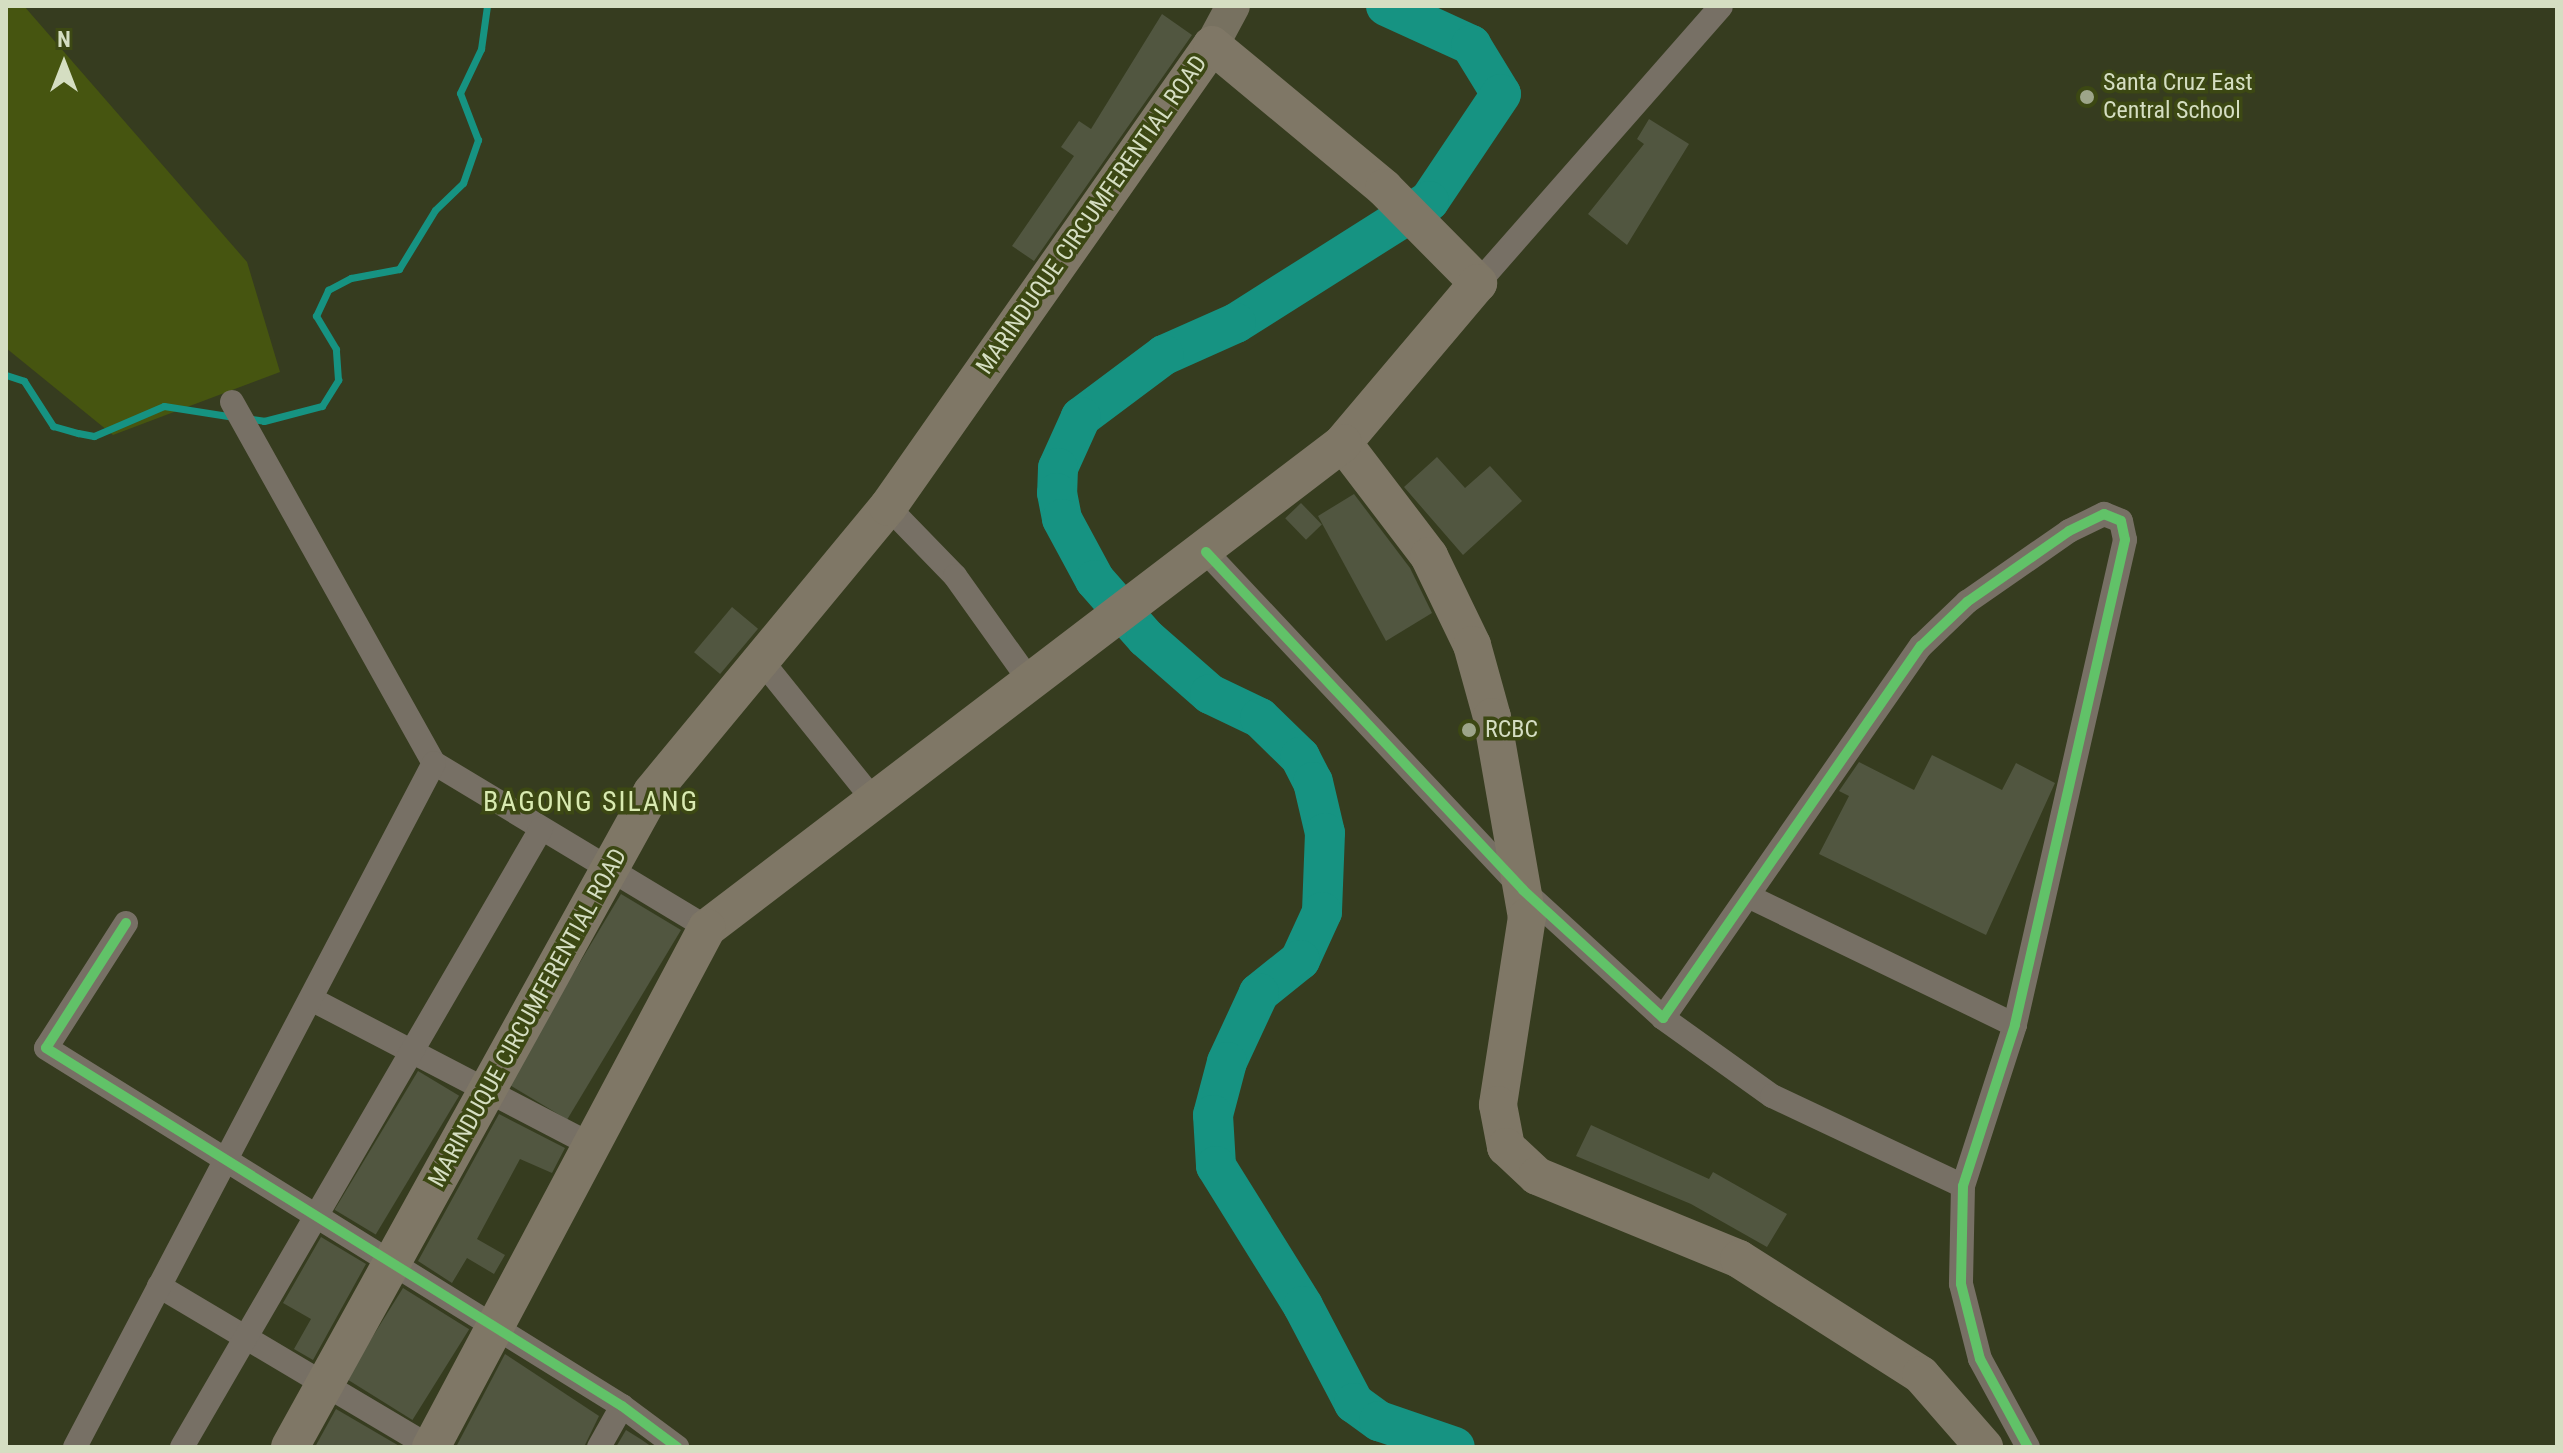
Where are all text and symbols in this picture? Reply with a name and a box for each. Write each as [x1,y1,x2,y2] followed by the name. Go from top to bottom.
[24,24,104,104] north arrow
[57,27,71,52] text: N
[971,50,1213,380] street label: MARINDUQUE CIRCUMFERENTIAL ROAD
[2103,69,2253,125] place label: Santa Cruz East Central School
[2078,88,2096,106] marker: Santa Cruz East Central School
[1485,716,1538,744] place label: RCBC
[1460,721,1478,739] marker: RCBC
[483,785,699,819] district label: BAGONG SILANG
[423,844,633,1192] street label: MARINDUQUE CIRCUMFERENTIAL ROAD

